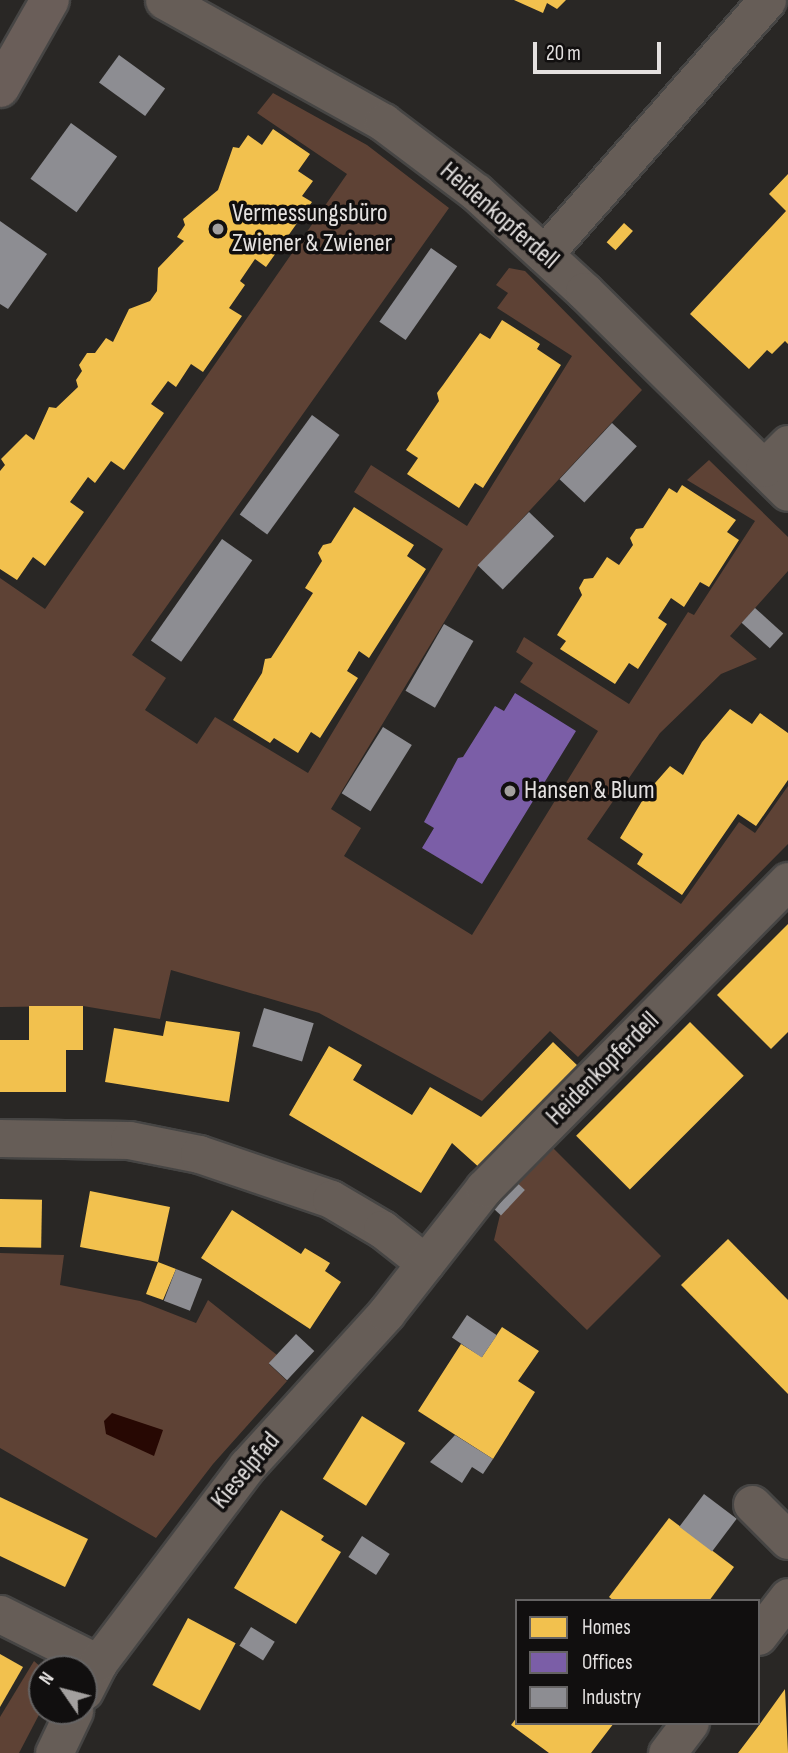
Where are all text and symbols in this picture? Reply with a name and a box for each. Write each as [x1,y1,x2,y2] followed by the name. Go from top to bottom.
[536,28,664,72] scale bar
[546,41,581,66] text: 20 m
[433,156,565,276] street label: Heidenkopferdell
[232,198,392,260] place label: Vermessungsbüro Zwiener & Zwiener
[210,221,226,237] marker: Vermessungsbüro Zwiener & Zwiener
[524,775,655,807] place label: Hansen & Blum
[502,783,518,799] marker: Hansen & Blum
[540,1006,666,1132] street label: Heidenkopferdell
[205,1426,287,1516] street label: Kieselpfad
[515,1599,760,1725] legend
[582,1615,631,1640] text: Homes
[582,1650,633,1675] text: Offices
[28,1655,98,1725] north arrow
[35,1668,59,1690] text: N
[582,1685,641,1710] text: Industry

